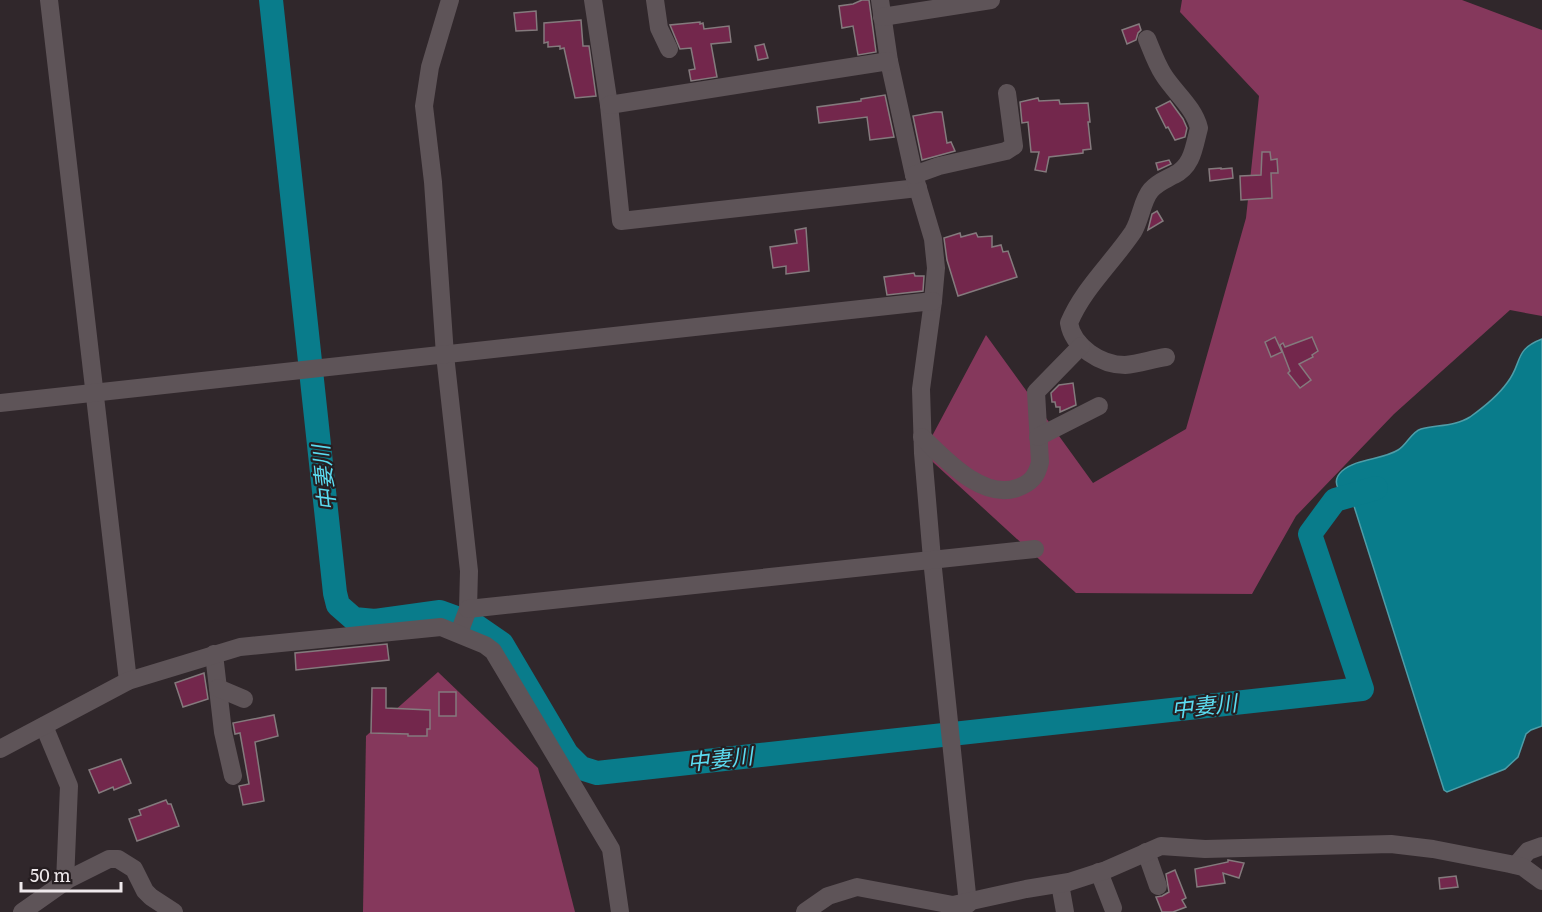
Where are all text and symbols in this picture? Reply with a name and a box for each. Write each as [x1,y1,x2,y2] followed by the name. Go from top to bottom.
[302,442,342,513] water label: 中妻川
[1169,684,1240,724] water label: 中妻川
[685,737,756,777] water label: 中妻川
[21,855,122,893] scale bar
[30,861,71,888] text: 50 m

